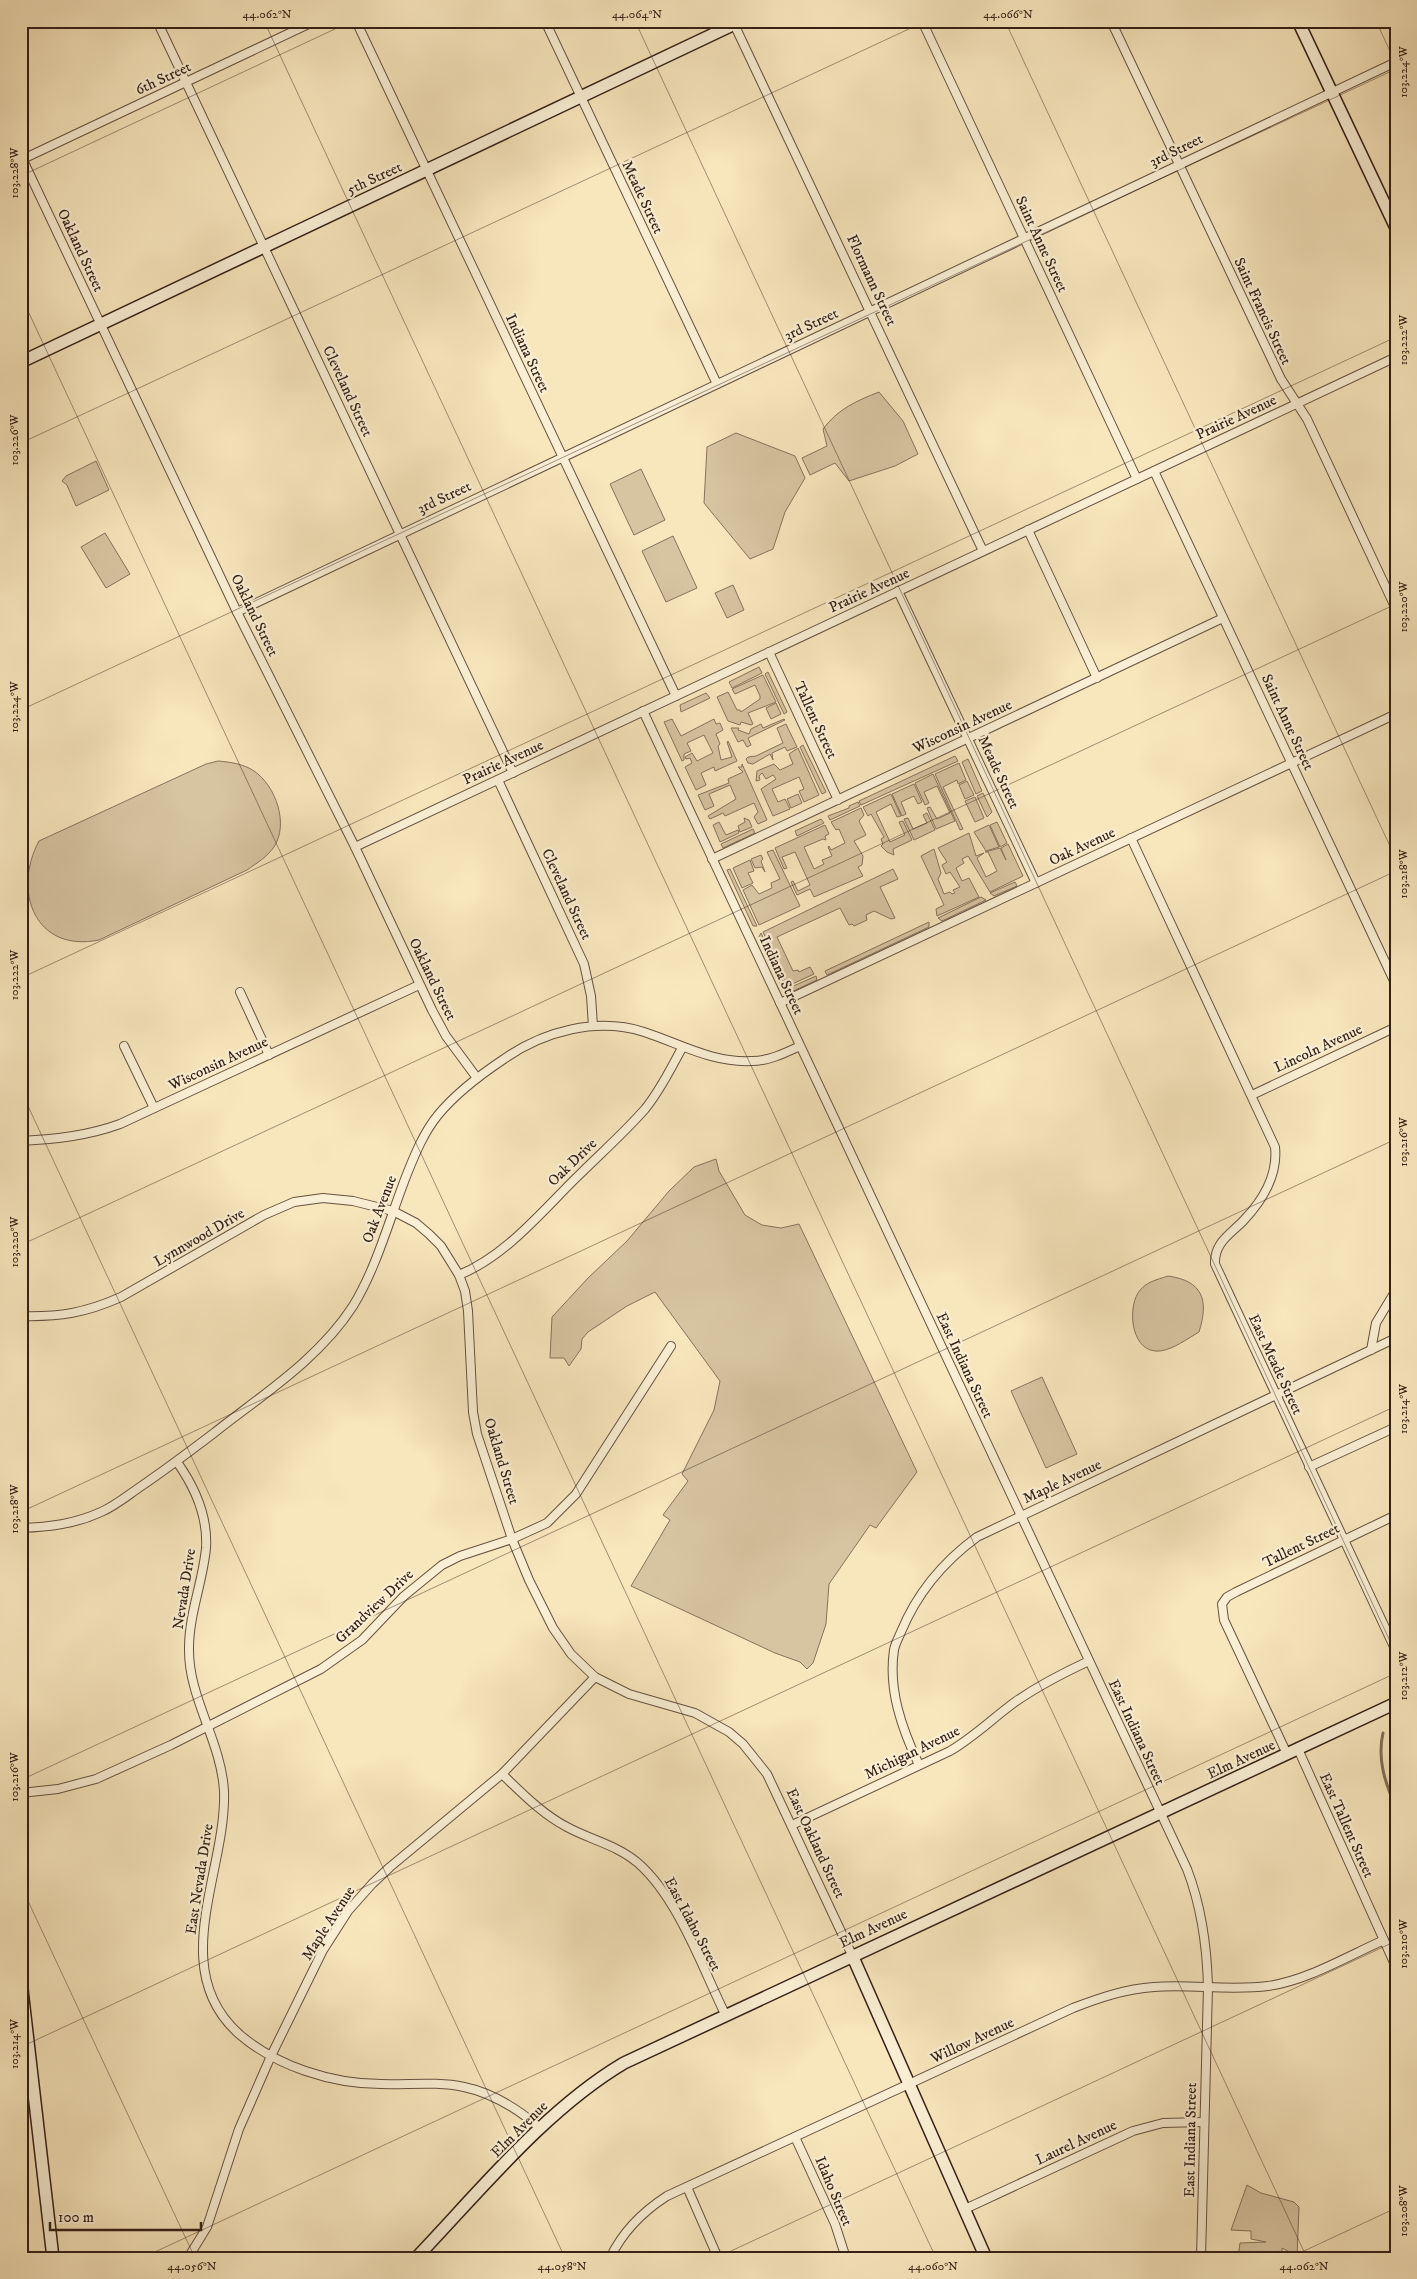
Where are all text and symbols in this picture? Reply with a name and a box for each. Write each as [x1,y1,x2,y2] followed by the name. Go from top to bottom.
[242,7,292,22] text: 44.062°N
[612,7,662,22] text: 44.064°N
[983,7,1033,22] text: 44.066°N
[1396,45,1411,98] text: 103.224°W
[132,57,194,100] street label: 6th Street
[1146,129,1206,172] street label: 3rd Street
[7,147,22,198] text: 103.228°W
[344,157,405,199] street label: 5th Street
[617,158,668,237] street label: Meade Street
[1011,193,1072,296] street label: Saint Anne Street
[53,206,108,295] street label: Oakland Street
[842,232,901,329] street label: Flormann Street
[1229,255,1296,368] street label: Saint Francis Street
[781,304,841,345] street label: 3rd Street
[501,311,554,396] street label: Indiana Street
[1396,314,1411,365] text: 103.222°W
[318,343,377,440] street label: Cleveland Street
[1193,391,1279,444] street label: Prairie Avenue
[7,413,22,466] text: 103.226°W
[414,477,474,518] street label: 3rd Street
[826,564,912,617] street label: Prairie Avenue
[226,571,283,660] street label: Oakland Street
[1396,580,1411,633] text: 103.220°W
[1257,671,1318,774] street label: Saint Anne Street
[789,679,842,762] street label: Tallent Street
[7,680,22,733] text: 103.224°W
[909,695,1015,758] street label: Wisconsin Avenue
[973,733,1024,812] street label: Meade Street
[460,736,546,789] street label: Prairie Avenue
[1046,823,1118,870] street label: Oak Avenue
[537,846,596,943] street label: Cleveland Street
[1396,848,1411,899] text: 103.218°W
[755,933,808,1018] street label: Indiana Street
[404,935,461,1024] street label: Oakland Street
[7,949,22,1000] text: 103.222°W
[1271,1020,1365,1077] street label: Lincoln Avenue
[165,1032,271,1095] street label: Wisconsin Avenue
[1396,1116,1411,1167] text: 103.216°W
[544,1134,601,1190] street label: Oak Drive
[358,1173,401,1246] street label: Oak Avenue
[150,1204,248,1271] street label: Lynnwood Drive
[7,1215,22,1268] text: 103.220°W
[932,1309,997,1421] street label: East Indiana Street
[1244,1311,1307,1418] street label: East Meade Street
[1396,1383,1411,1434] text: 103.214°W
[479,1416,524,1507] street label: Oakland Street
[1020,1455,1105,1508] street label: Maple Avenue
[7,1483,22,1534] text: 103.218°W
[1260,1519,1343,1572] street label: Tallent Street
[169,1547,200,1631] street label: Nevada Drive
[331,1565,418,1648] street label: Grandview Drive
[1396,1650,1411,1701] text: 103.212°W
[1104,1676,1169,1788] street label: East Indiana Street
[861,1721,963,1784] street label: Michigan Avenue
[1204,1735,1278,1783] street label: Elm Avenue
[7,1751,22,1802] text: 103.216°W
[1315,1770,1378,1881] street label: East Tallent Street
[782,1785,849,1901] street label: East Oakland Street
[181,1822,218,1936] street label: East Nevada Drive
[660,1874,725,1975] street label: East Idaho Street
[297,1883,359,1964] street label: Maple Avenue
[836,1904,910,1952] street label: Elm Avenue
[1396,1918,1411,1969] text: 103.210°W
[927,2013,1017,2068] street label: Willow Avenue
[7,2018,22,2069] text: 103.214°W
[1180,2082,1201,2197] street label: East Indiana Street
[487,2097,552,2162] street label: Elm Avenue
[1033,2115,1120,2169] street label: Laurel Avenue
[810,2154,857,2229] street label: Idaho Street
[1396,2184,1411,2237] text: 103.208°W
[50,2199,201,2231] scale bar
[58,2208,94,2227] text: 100 m
[167,2259,217,2274] text: 44.056°N
[537,2259,587,2274] text: 44.058°N
[908,2259,958,2274] text: 44.060°N
[1279,2259,1329,2274] text: 44.062°N

